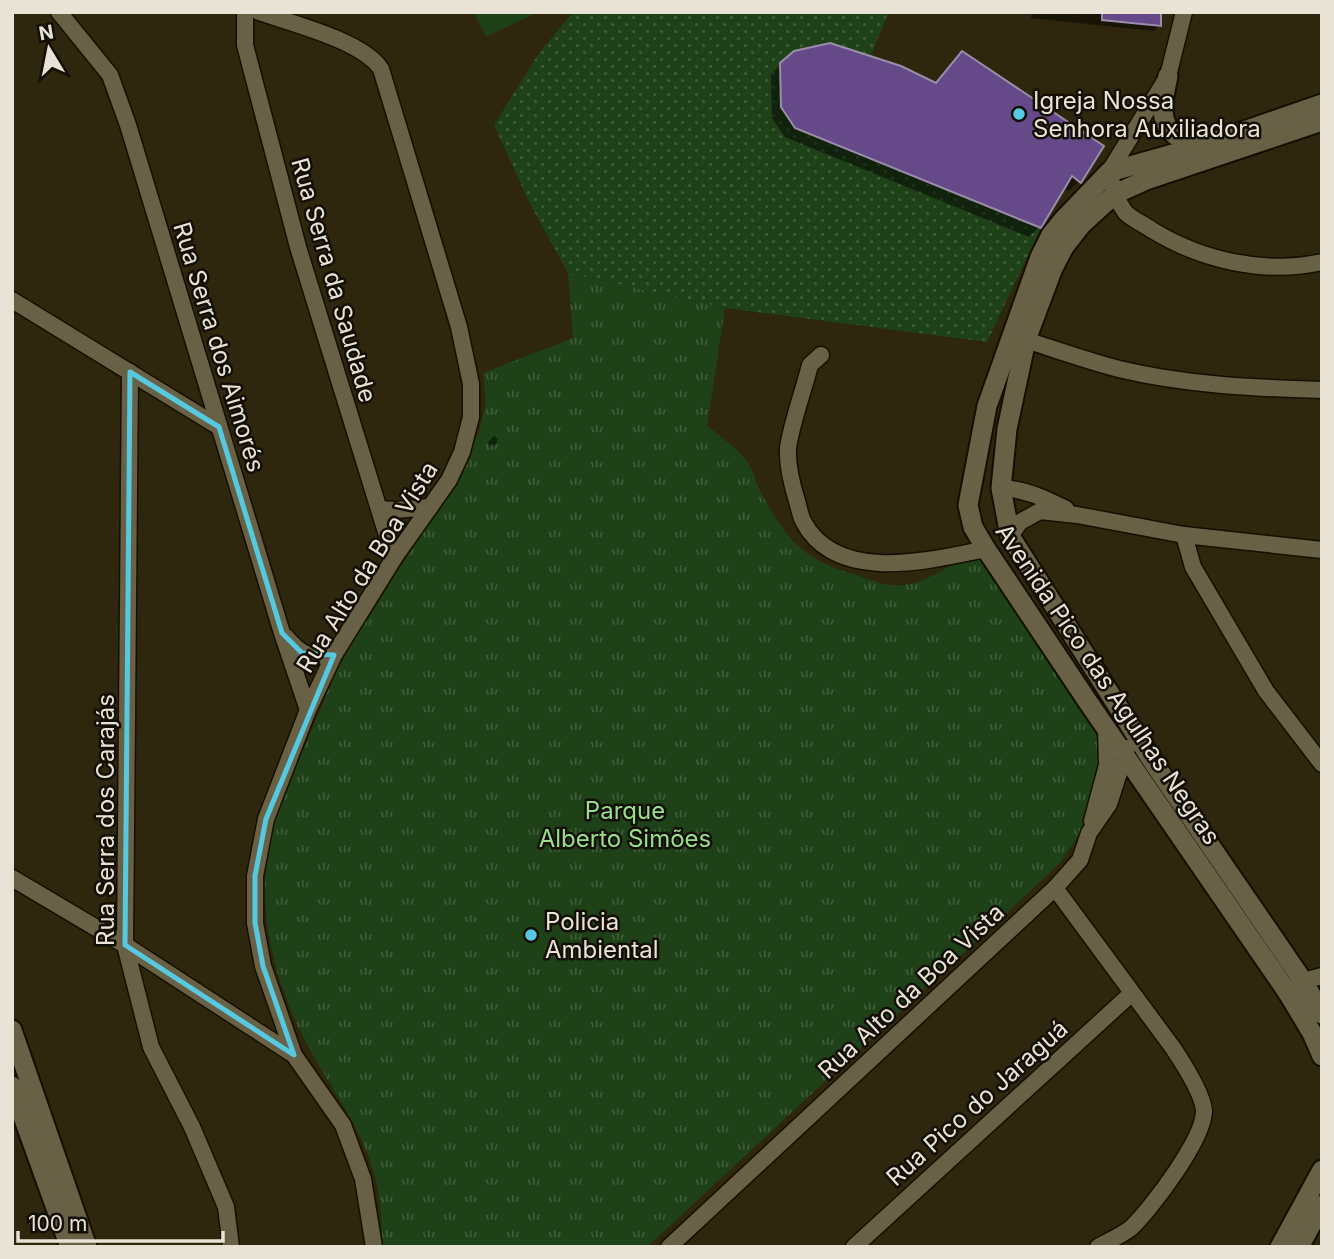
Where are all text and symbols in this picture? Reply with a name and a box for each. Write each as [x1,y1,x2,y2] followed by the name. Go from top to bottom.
[14,14,84,84] north arrow
[37,20,55,45] text: N
[1033,86,1261,143] place label: Igreja Nossa Senhora Auxiliadora
[1011,106,1027,122] marker: Igreja Nossa Senhora Auxiliadora
[285,155,383,405] street label: Rua Serra da Saudade
[167,219,271,475] street label: Rua Serra dos Aimorés
[290,456,444,678] street label: Rua Alto da Boa Vista
[990,518,1226,850] street label: Avenida Pico das Agulhas Negras
[91,694,120,946] street label: Rua Serra dos Carajás
[539,796,711,853] park label: Parque Alberto Simões
[812,897,1010,1085] street label: Rua Alto da Boa Vista
[545,907,659,964] place label: Policia Ambiental
[523,927,539,943] marker: Policia Ambiental
[880,1014,1074,1192] street label: Rua Pico do Jaraguá
[18,1200,222,1244] scale bar
[28,1211,87,1236] text: 100 m

